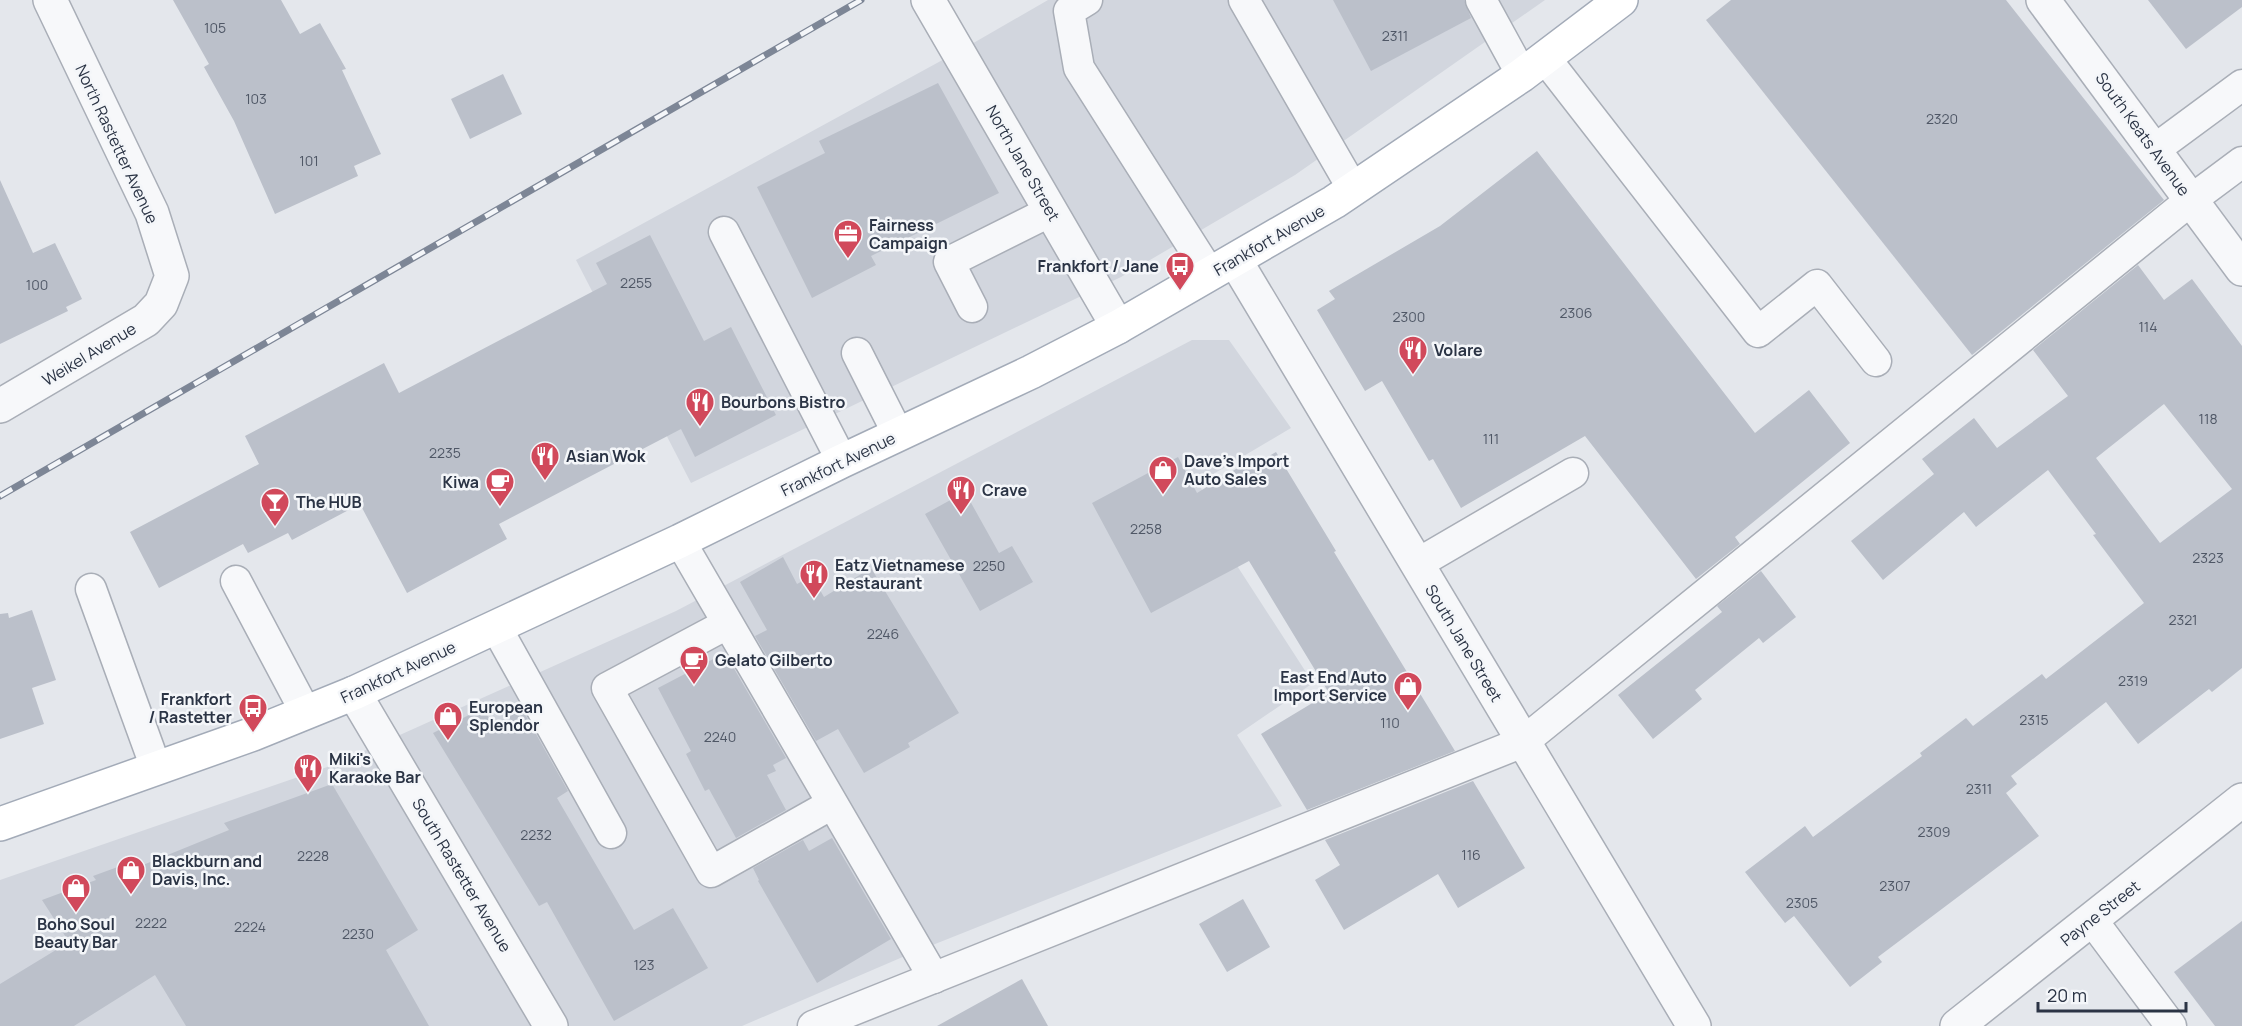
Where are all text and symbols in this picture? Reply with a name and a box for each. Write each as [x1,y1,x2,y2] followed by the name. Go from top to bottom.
[204,18,226,37] house number: 105
[1382,26,1408,45] house number: 2311
[70,61,164,227] street label: North Rastetter Avenue
[2091,68,2195,200] street label: South Keats Avenue
[245,89,267,108] house number: 103
[981,101,1065,225] street label: North Jane Street
[1926,109,1958,128] house number: 2320
[299,151,319,170] house number: 101
[1209,199,1329,281] street label: Frankfort Avenue
[869,214,948,254] place label: Fairness Campaign
[832,218,864,260] office icon: Fairness Campaign
[1164,250,1196,292] bus stop icon: Frankfort / Jane
[1038,255,1159,277] place label: Frankfort / Jane
[620,273,652,292] house number: 2255
[26,275,48,294] house number: 100
[1560,303,1592,322] house number: 2306
[1393,307,1425,326] house number: 2300
[38,317,140,391] street label: Weikel Avenue
[2138,317,2158,336] house number: 114
[1397,334,1429,376] restaurant icon: Volare
[1434,339,1483,361] place label: Volare
[684,386,716,428] restaurant icon: Bourbons Bistro
[721,391,845,413] place label: Bourbons Bistro
[2198,409,2218,428] house number: 118
[777,427,899,501] street label: Frankfort Avenue
[1483,429,1499,448] house number: 111
[529,440,561,482] restaurant icon: Asian Wok
[429,443,461,462] house number: 2235
[566,445,646,467] place label: Asian Wok
[1184,450,1289,490] place label: Dave’s Import Auto Sales
[1147,454,1179,496] shop icon: Dave’s Import Auto Sales
[484,466,516,508] cafe icon: Kiwa
[443,471,479,493] place label: Kiwa
[945,474,977,516] restaurant icon: Crave
[982,479,1027,501] place label: Crave
[259,486,291,528] bar icon: The HUB
[296,491,362,513] place label: The HUB
[1130,519,1162,538] house number: 2258
[2192,548,2224,567] house number: 2323
[835,554,965,594] place label: Eatz Vietnamese Restaurant
[973,556,1005,575] house number: 2250
[798,558,830,600] restaurant icon: Eatz Vietnamese Restaurant
[1420,580,1508,706] street label: South Jane Street
[2168,610,2198,629] house number: 2321
[867,624,899,643] house number: 2246
[337,636,459,708] street label: Frankfort Avenue
[678,644,710,686] cafe icon: Gelato Gilberto
[715,649,833,671] place label: Gelato Gilberto
[1273,666,1387,706] place label: East End Auto Import Service
[1392,670,1424,712] shop icon: East End Auto Import Service
[2118,671,2148,690] house number: 2319
[148,688,232,728] place label: Frankfort / Rastetter
[237,692,269,734] bus stop icon: Frankfort / Rastetter
[469,696,543,736] place label: European Splendor
[432,700,464,742] shop icon: European Splendor
[2019,710,2049,729] house number: 2315
[1380,713,1400,732] house number: 110
[704,727,736,746] house number: 2240
[329,748,421,788] place label: Miki's Karaoke Bar
[292,752,324,794] restaurant icon: Miki's Karaoke Bar
[1966,779,1992,798] house number: 2311
[407,794,517,956] street label: South Rastetter Avenue
[1918,822,1950,841] house number: 2309
[520,825,552,844] house number: 2232
[1461,845,1481,864] house number: 116
[297,846,329,865] house number: 2228
[152,850,262,890] place label: Blackburn and Davis, Inc.
[115,854,147,896] shop icon: Blackburn and Davis, Inc.
[60,872,92,914] shop icon: Boho Soul Beauty Bar
[2056,875,2144,951] street label: Payne Street
[1879,876,1911,895] house number: 2307
[1786,893,1818,912] house number: 2305
[34,913,118,953] place label: Boho Soul Beauty Bar
[135,913,167,932] house number: 2222
[234,917,266,936] house number: 2224
[342,924,374,943] house number: 2230
[633,955,655,974] house number: 123
[2038,975,2186,1013] scale bar
[2047,983,2087,1007] text: 20 m

